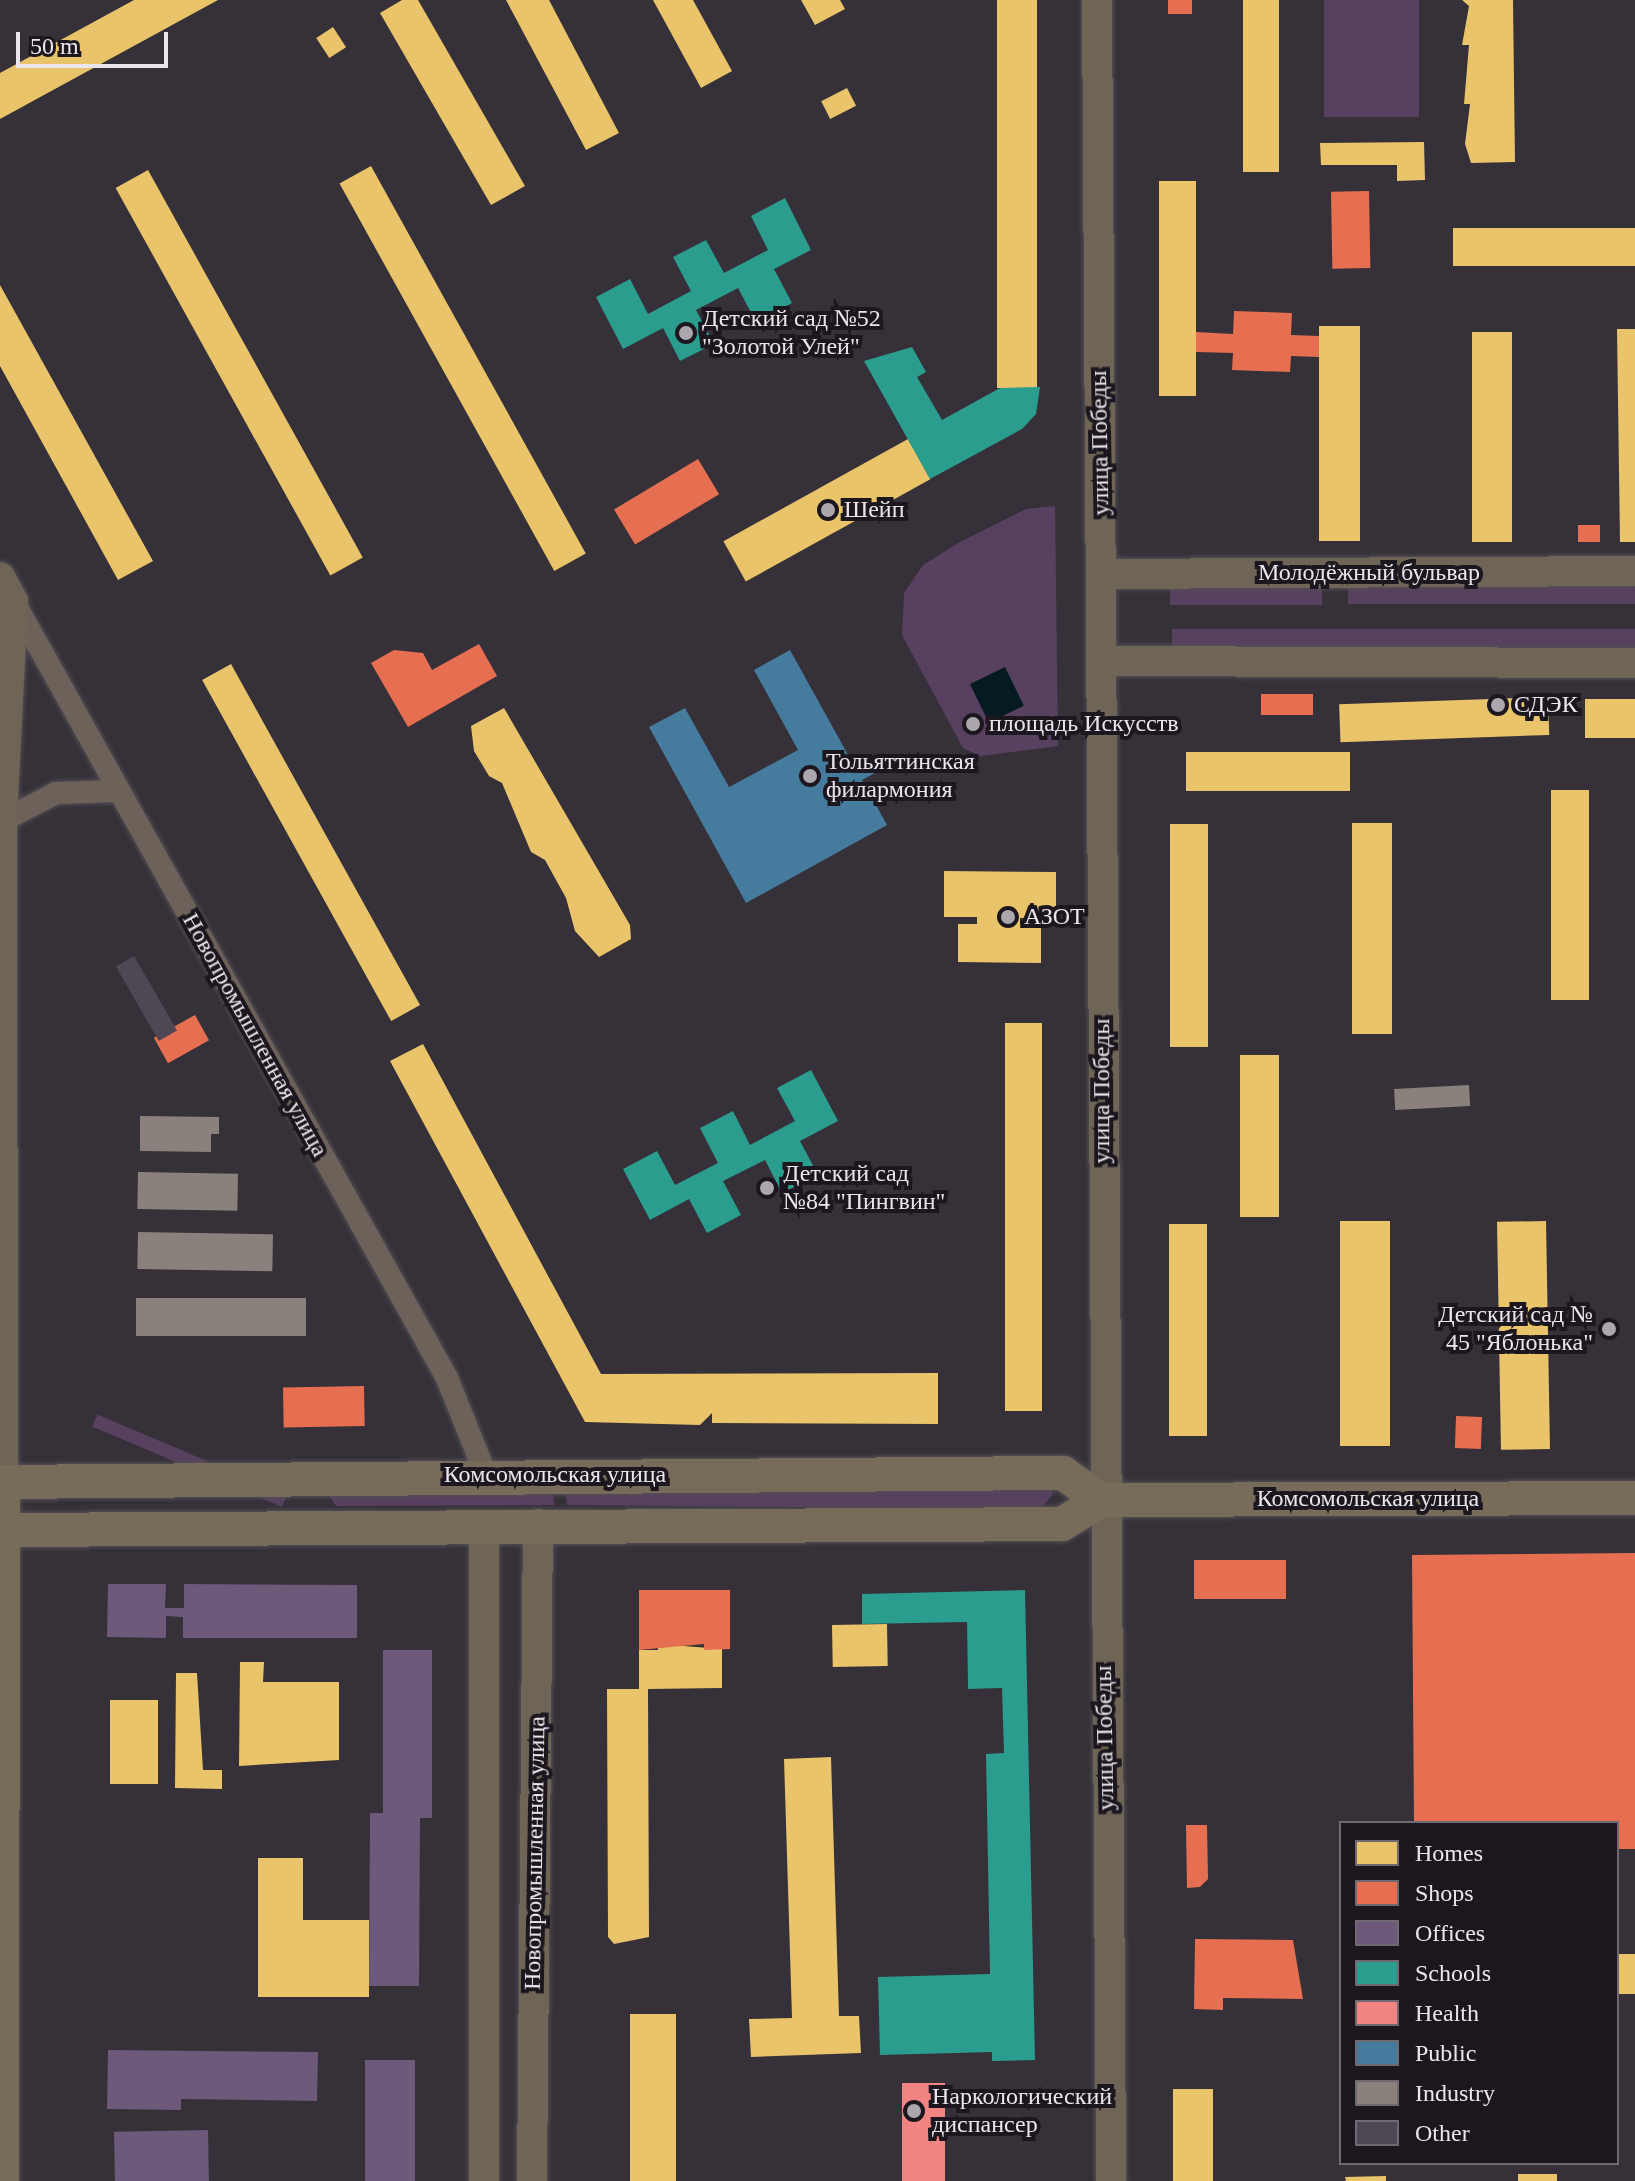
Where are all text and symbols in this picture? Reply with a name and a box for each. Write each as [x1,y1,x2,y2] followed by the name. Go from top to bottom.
[20,16,172,66] scale bar
[30,33,79,59] text: 50 m
[702,305,881,361] place label: Детский сад №52 "Золотой Улей"
[677,324,695,342] marker: Детский сад №52 "Золотой Улей"
[1084,370,1116,516] street label: улица Победы
[844,496,905,524] place label: Шейп
[819,501,837,519] marker: Шейп
[1258,559,1480,587] street label: Молодёжный бульвар
[1514,691,1578,719] place label: СДЭК
[1489,696,1507,714] marker: СДЭК
[989,710,1179,738] place label: площадь Искусств
[964,715,982,733] marker: площадь Искусств
[826,748,975,804] place label: Тольяттинская филармония
[801,767,819,785] marker: Тольяттинская филармония
[1024,903,1085,931] place label: АЗОТ
[176,908,334,1162] street label: Новопромышленная улица
[999,908,1017,926] marker: АЗОТ
[1088,1018,1116,1164] street label: улица Победы
[783,1160,945,1216] place label: Детский сад №84 "Пингвин"
[758,1179,776,1197] marker: Детский сад №84 "Пингвин"
[1438,1301,1593,1357] place label: Детский сад № 45 "Яблонька"
[1600,1320,1618,1338] marker: Детский сад № 45 "Яблонька"
[444,1461,666,1489] street label: Комсомольская улица
[1257,1485,1479,1513] street label: Комсомольская улица
[1089,1665,1121,1811] street label: улица Победы
[518,1716,552,1990] street label: Новопромышленная улица
[1339,1821,1619,2165] legend
[1415,1840,1483,1866] text: Homes
[1415,1880,1474,1906] text: Shops
[1415,1920,1485,1946] text: Offices
[1415,1960,1491,1986] text: Schools
[1415,2000,1479,2026] text: Health
[1415,2040,1476,2066] text: Public
[1415,2080,1495,2106] text: Industry
[932,2083,1112,2139] place label: Наркологический диспансер
[903,2100,925,2122] marker: Наркологический диспансер
[1415,2120,1470,2146] text: Other

